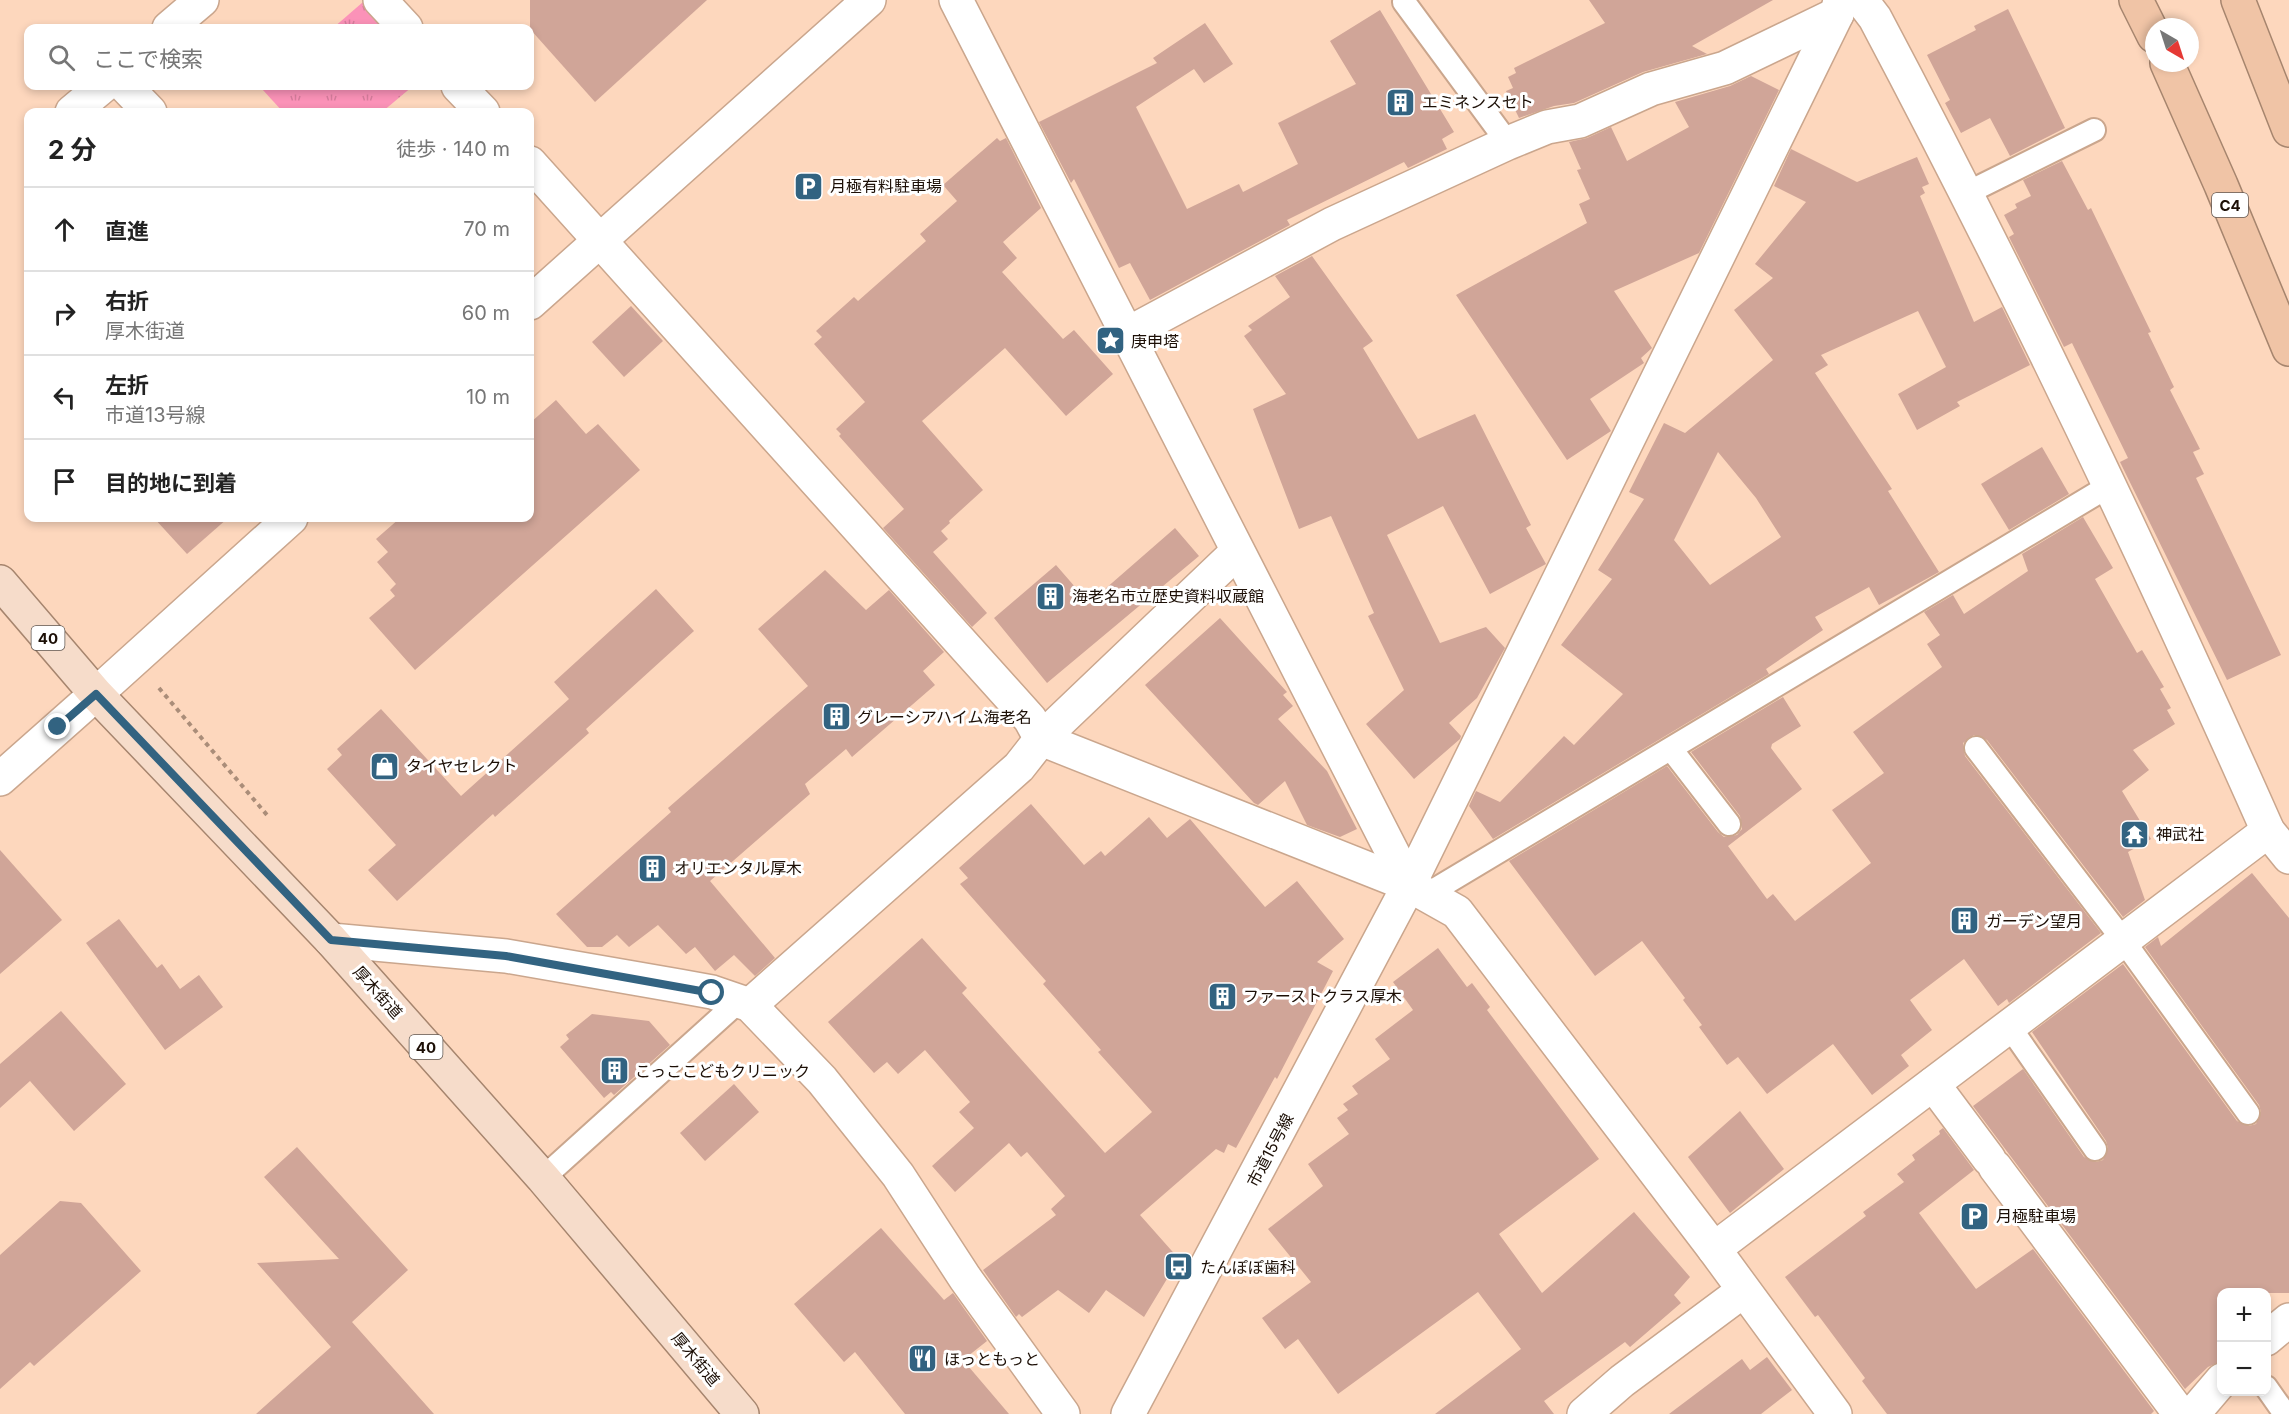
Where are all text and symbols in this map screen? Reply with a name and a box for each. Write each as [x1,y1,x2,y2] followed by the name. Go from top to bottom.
[2145,18,2199,72] north arrow
[24,24,534,90] search box
[45,41,78,74] icon: search
[93,46,203,72] text: ここで検索
[1385,86,1417,118] building icon: エミネンスセト
[1422,92,1534,112] place label: エミネンスセト
[48,134,97,165] text: 2 分
[396,137,510,161] text: 徒歩 · 140 m
[793,170,825,202] parking icon: 月極有料駐車場
[830,176,942,196] place label: 月極有料駐車場
[2212,193,2248,217] road number: C4
[48,213,81,246] icon: ahead
[463,217,510,241] text: 70 m
[105,218,149,244] text: 直進
[105,288,149,314] text: 右折
[48,297,81,330] icon: right
[462,301,510,325] text: 60 m
[105,319,185,343] text: 厚木街道
[1094,325,1126,357] place icon: 庚申塔
[1131,331,1179,351] place label: 庚申塔
[105,372,149,398] text: 左折
[48,381,81,414] icon: left
[466,385,510,409] text: 10 m
[105,403,206,427] text: 市道13号線
[48,465,81,498] icon: arrive
[105,470,237,496] text: 目的地に到着
[1035,580,1067,612] building icon: 海老名市立歴史資料収蔵館
[1072,586,1264,606] place label: 海老名市立歴史資料収蔵館
[32,626,64,650] road number: 40
[820,701,852,733] building icon: グレーシアハイム海老名
[857,707,1031,727] place label: グレーシアハイム海老名
[44,713,70,739] route end
[369,750,401,782] shop icon: タイヤセレクト
[406,756,518,776] place label: タイヤセレクト
[2119,818,2151,850] temple icon: 神武社
[2156,824,2204,844] place label: 神武社
[637,852,669,884] building icon: オリエンタル厚木
[674,858,802,878] place label: オリエンタル厚木
[1949,905,1981,937] building icon: ガーデン望月
[1986,911,2082,931] place label: ガーデン望月
[349,962,407,1022] street label: 厚木街道
[698,979,724,1005] route start
[1206,980,1238,1012] building icon: ファーストクラス厚木
[1243,986,1402,1006] place label: ファーストクラス厚木
[410,1035,442,1059] road number: 40
[598,1055,630,1087] building icon: こっここどもクリニック
[635,1061,810,1081] place label: こっここどもクリニック
[1242,1110,1298,1190] street label: 市道15号線
[1959,1200,1991,1232] parking icon: 月極駐車場
[1996,1206,2076,1226] place label: 月極駐車場
[1163,1251,1195,1283] bus stop icon: たんぽぽ歯科
[1200,1257,1296,1277] place label: たんぽぽ歯科
[2217,1288,2271,1396] map controls
[2217,1288,2271,1342] button: +
[668,1328,724,1390] street label: 厚木街道
[2217,1342,2271,1396] button: −
[907,1343,939,1375] restaurant icon: ほっともっと
[944,1349,1040,1369] place label: ほっともっと

